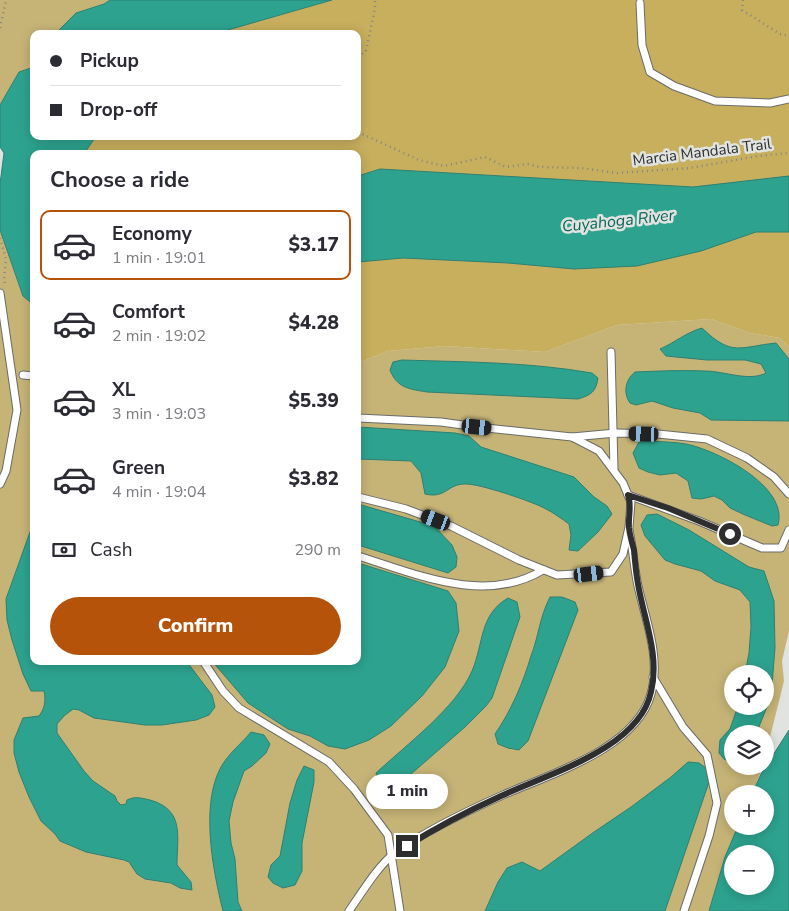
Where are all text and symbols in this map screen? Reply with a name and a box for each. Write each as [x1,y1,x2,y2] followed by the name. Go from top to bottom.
[80,48,139,74] text: Pickup
[80,97,157,123] text: Drop-off
[632,134,773,170] street label: Marcia Mandala Trail
[50,165,189,195] text: Choose a ride
[561,204,677,238] water label: Cuyahoga River
[112,221,192,247] text: Economy
[52,223,97,268] icon: car
[288,232,339,258] text: $3.17
[112,247,206,269] text: 1 min · 19:01
[112,299,185,325] text: Comfort
[52,301,97,346] icon: car
[288,310,339,336] text: $4.28
[112,325,206,347] text: 2 min · 19:02
[112,377,135,403] text: XL
[52,379,97,424] icon: car
[288,388,339,414] text: $5.39
[112,403,206,425] text: 3 min · 19:03
[461,418,492,436] car
[628,426,659,442] car
[112,455,165,481] text: Green
[52,457,97,502] icon: car
[288,466,339,492] text: $3.82
[112,481,206,503] text: 4 min · 19:04
[419,508,452,532] car
[719,523,741,545] route start
[50,536,78,564] icon: cash
[90,537,132,563] text: Cash
[294,539,341,561] text: 290 m
[573,565,604,583] car
[50,597,341,655] button: Confirm
[724,665,774,895] map controls
[724,665,774,715] button: locate
[724,725,774,775] button: layers
[366,774,448,808] callout: 1 min
[386,780,428,802] text: 1 min
[724,785,774,835] button: +
[396,835,418,857] route end
[724,845,774,895] button: −

